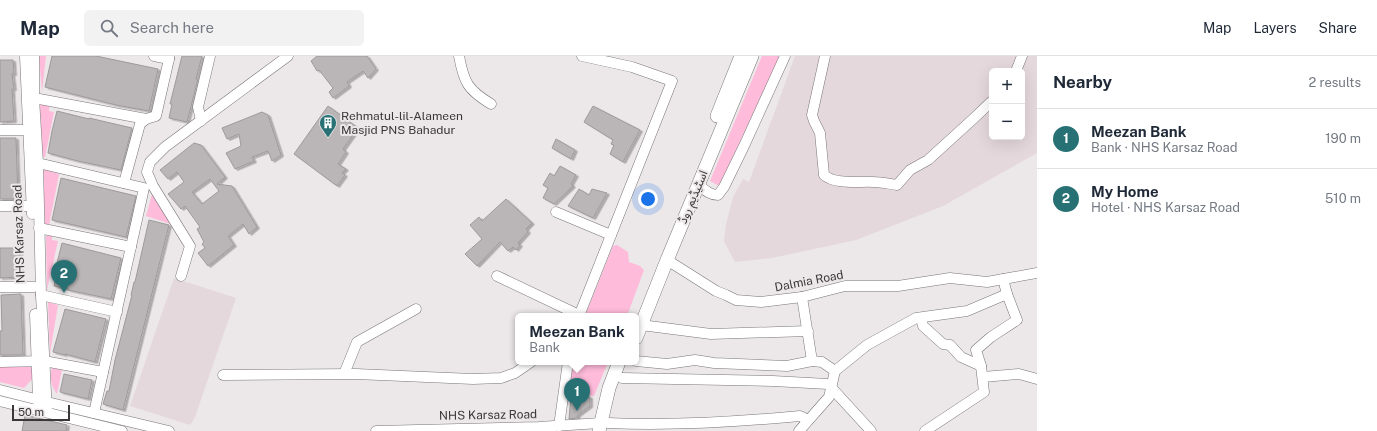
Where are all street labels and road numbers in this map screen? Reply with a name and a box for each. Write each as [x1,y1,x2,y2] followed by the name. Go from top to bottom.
[675,168,712,226] street label: اسٹیڈیم روڈ
[10,185,28,283] street label: NHS Karsaz Road
[773,267,845,295] street label: Dalmia Road
[439,407,537,423] street label: NHS Karsaz Road

